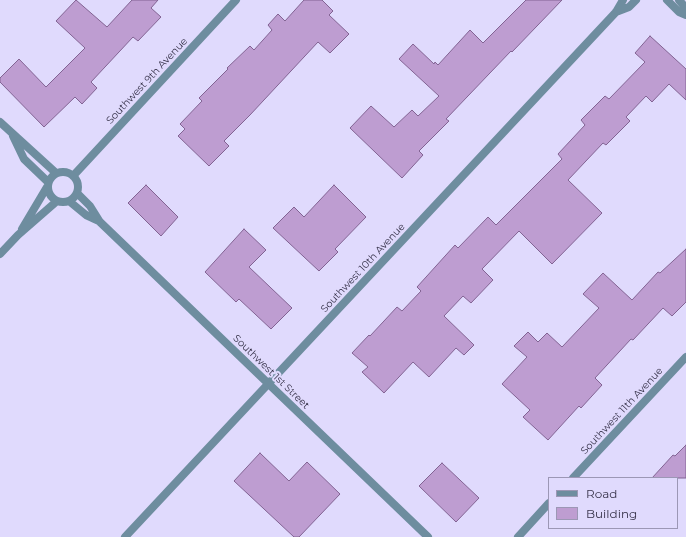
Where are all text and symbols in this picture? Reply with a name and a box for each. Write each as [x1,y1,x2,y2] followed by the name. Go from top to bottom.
[104,35,190,127] street label: Southwest 9th Avenue
[319,221,407,315] street label: Southwest 10th Avenue
[230,332,312,412] street label: Southwest 1st Street
[579,365,665,457] street label: Southwest 11th Avenue
[548,477,678,529] legend
[586,486,617,501] text: Road
[586,506,637,521] text: Building

